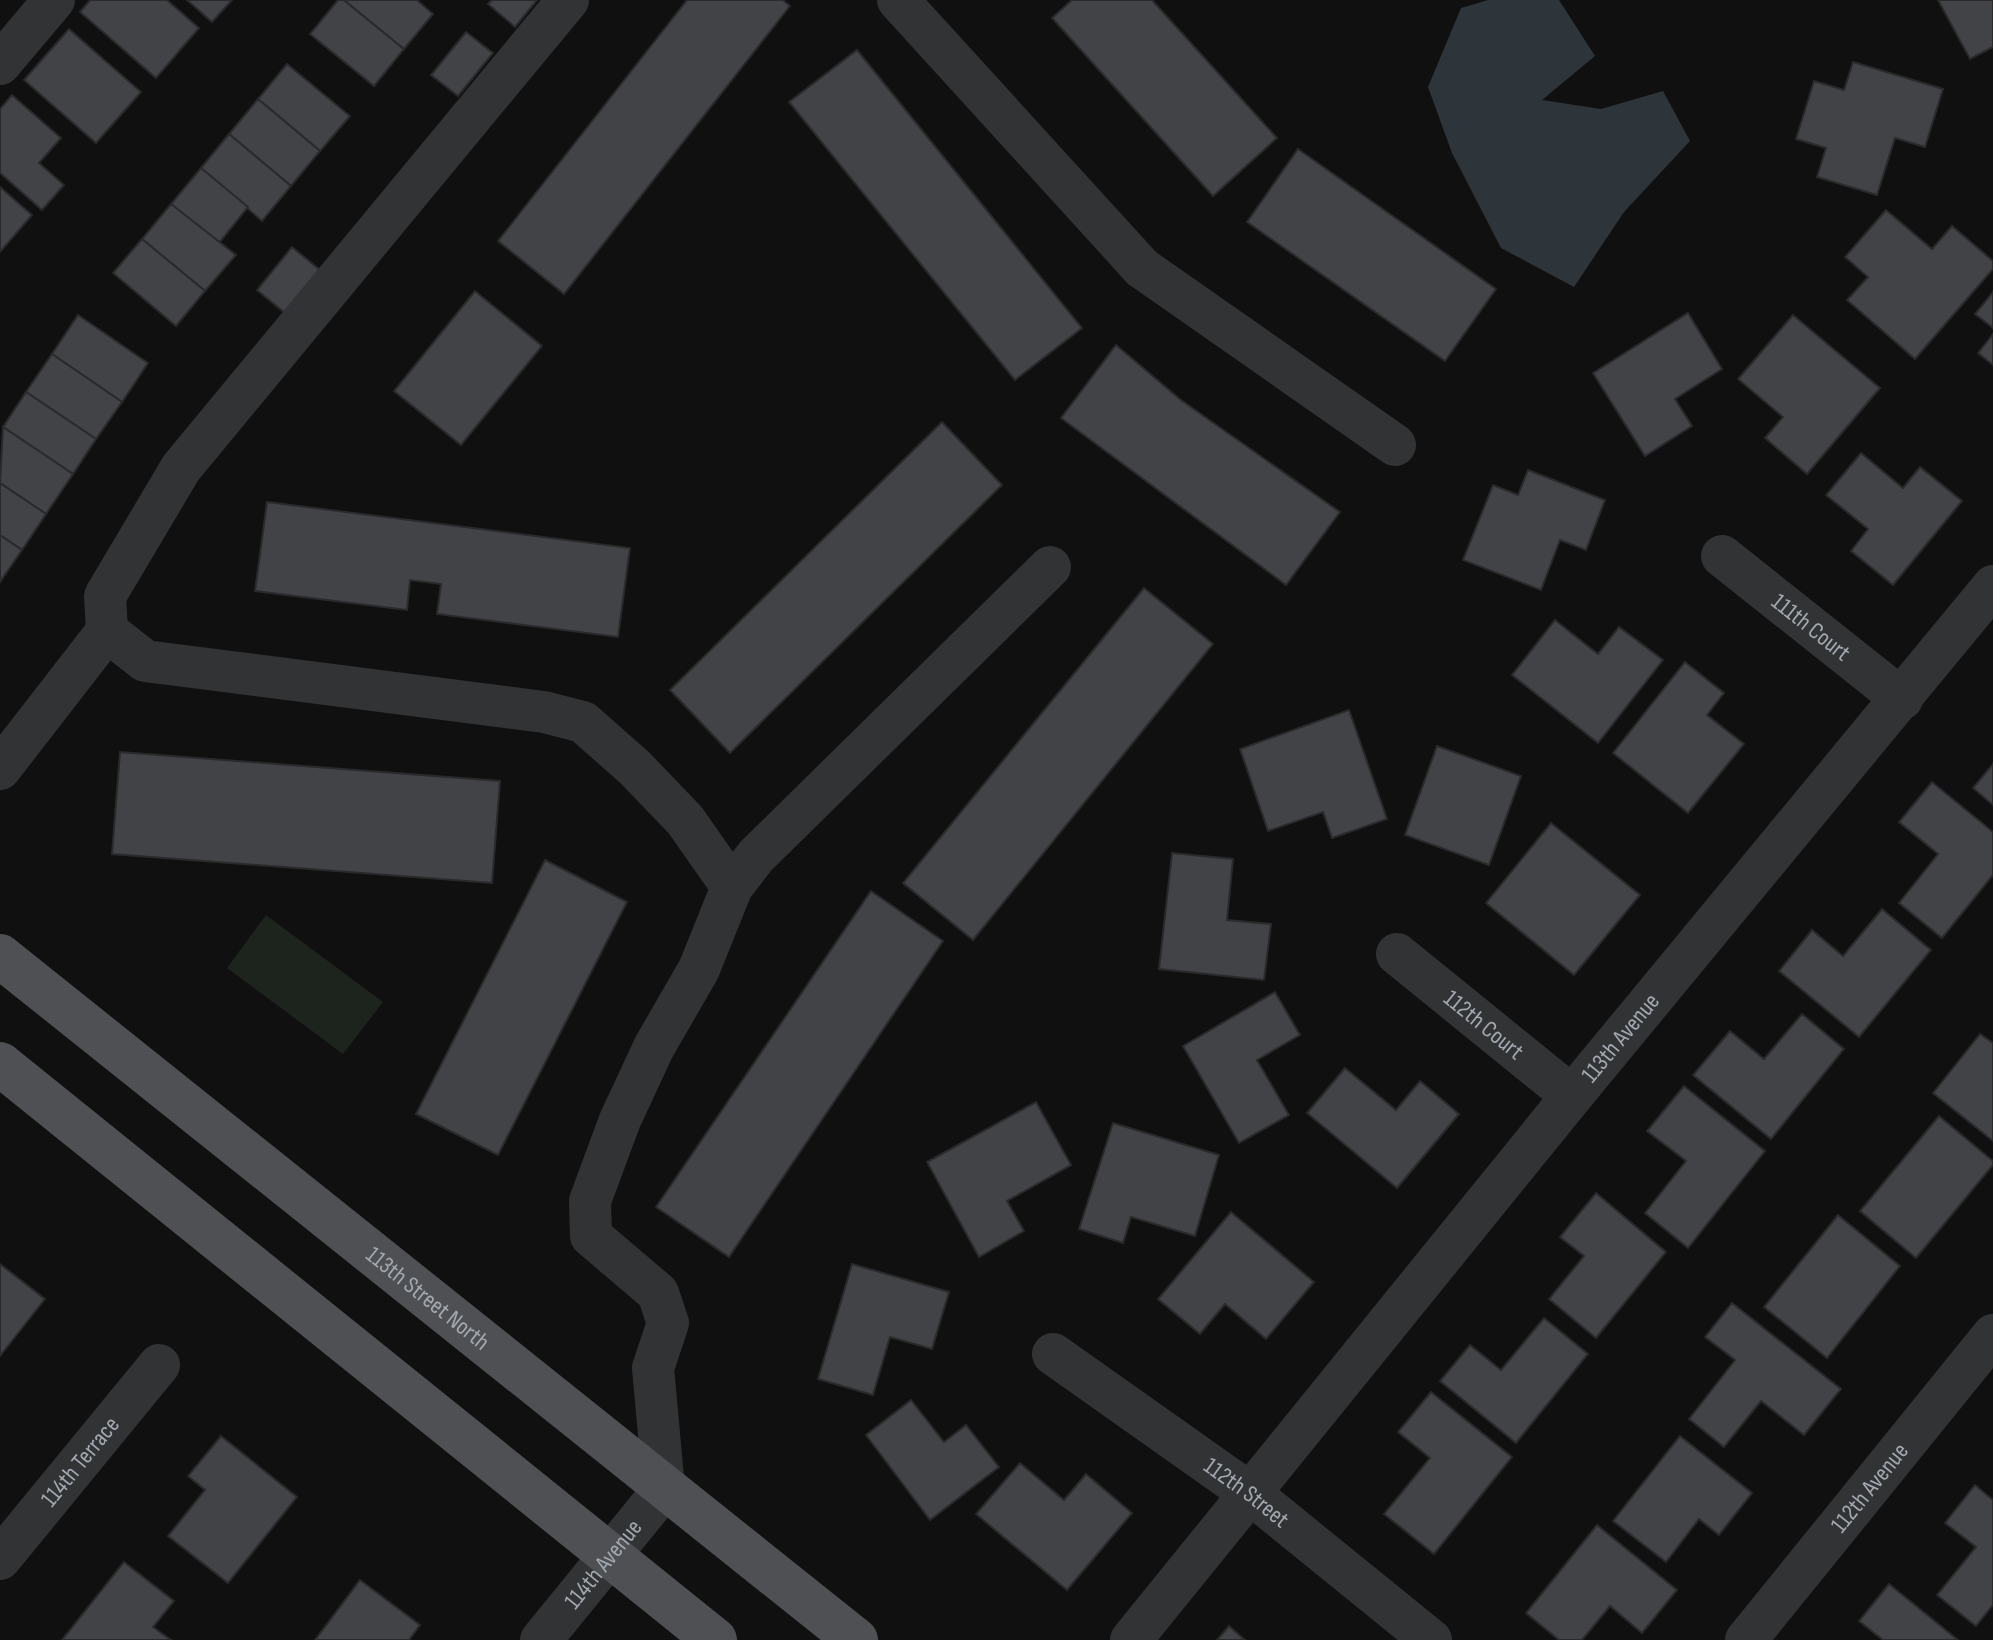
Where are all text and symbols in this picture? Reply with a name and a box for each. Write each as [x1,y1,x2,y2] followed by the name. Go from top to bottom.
[1766,587,1856,667] street label: 111th Court
[1438,984,1530,1066] street label: 112th Court
[1575,987,1665,1088] street label: 113th Avenue
[361,1240,496,1356] street label: 113th Street North
[34,1411,125,1512] street label: 114th Terrace
[1824,1437,1914,1538] street label: 112th Avenue
[1199,1451,1295,1534] street label: 112th Street
[558,1513,648,1615] street label: 114th Avenue

